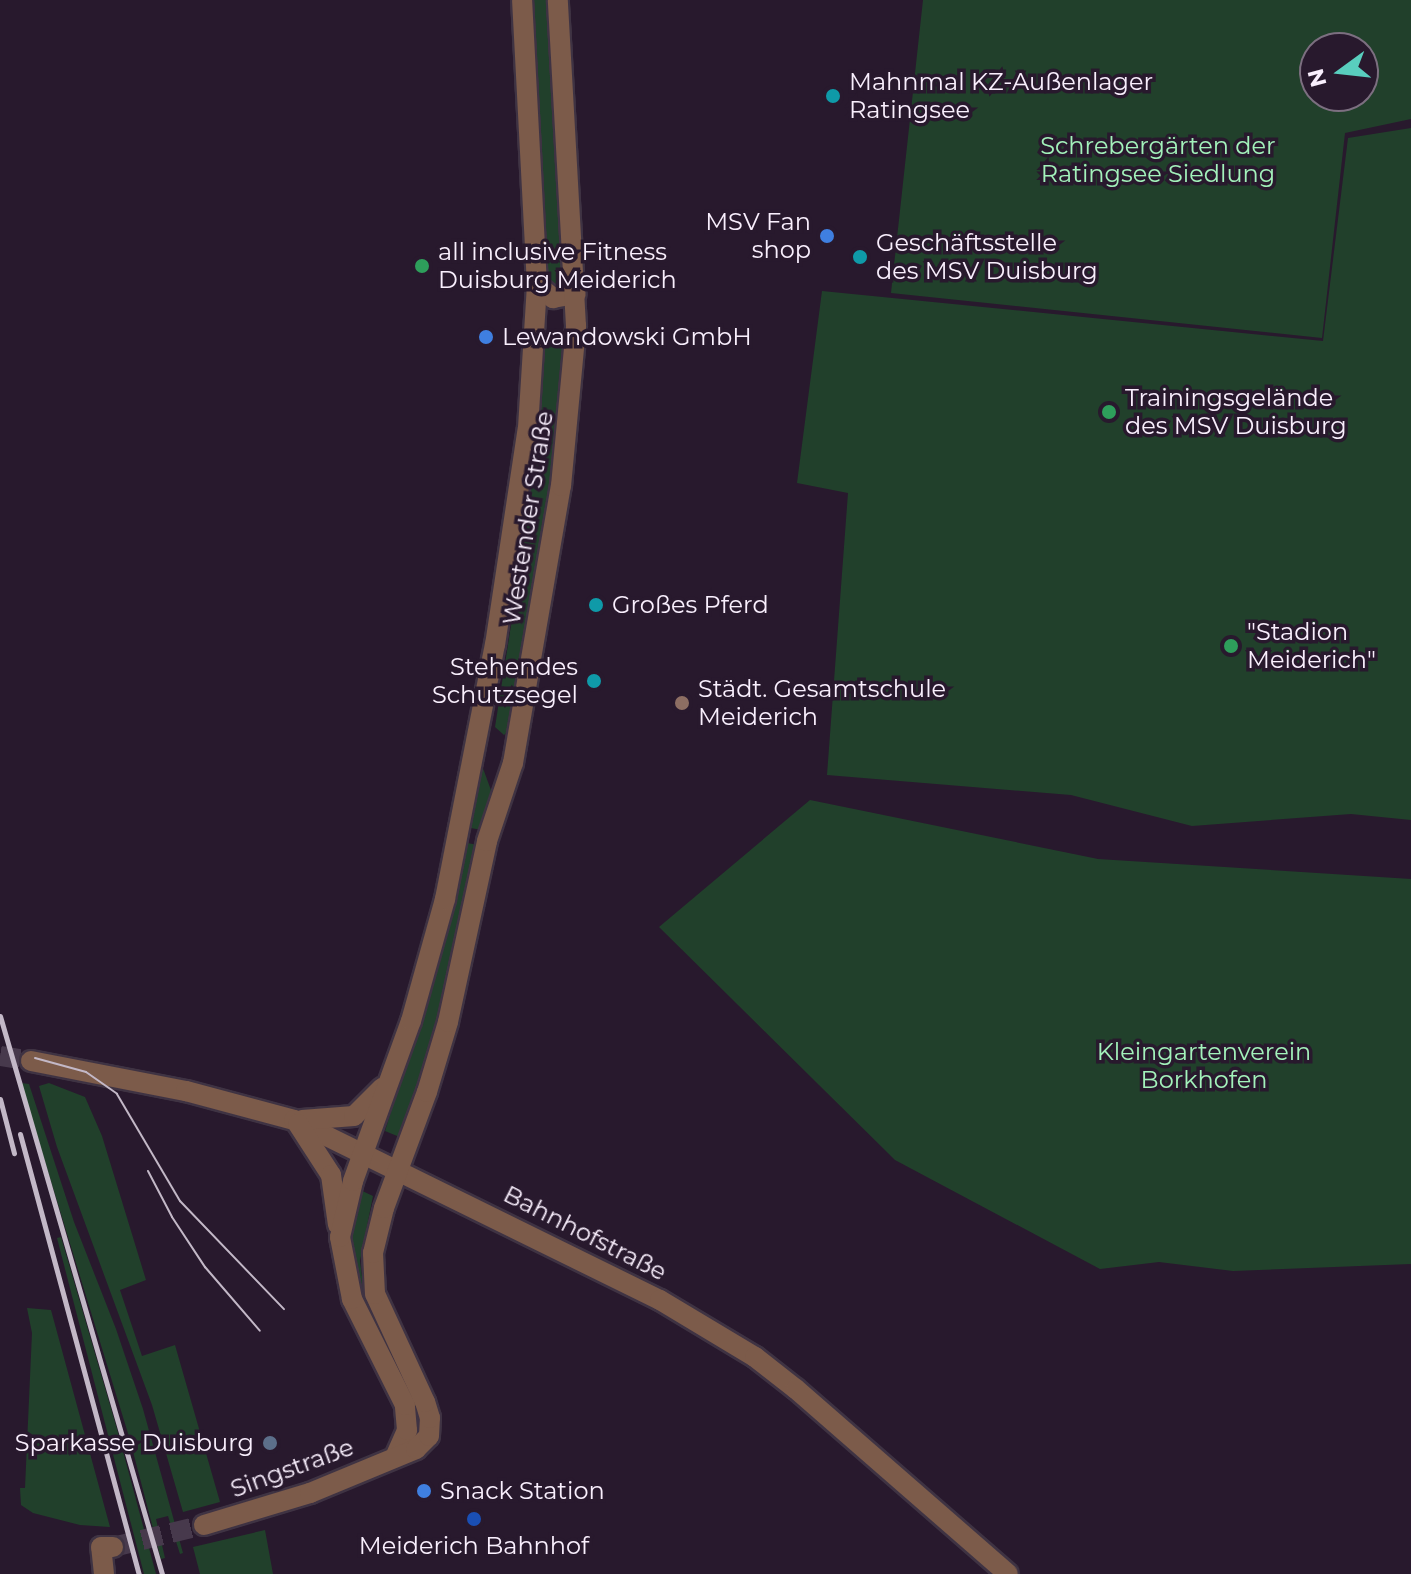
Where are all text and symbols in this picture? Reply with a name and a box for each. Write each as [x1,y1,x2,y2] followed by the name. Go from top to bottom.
[1299,32,1379,112] north arrow
[1302,66,1333,90] text: N
[849,68,1153,124] place label: Mahnmal KZ-Außenlager Ratingsee
[824,87,842,105] marker: Mahnmal KZ-Außenlager Ratingsee
[1040,132,1276,188] park label: Schrebergärten der Ratingsee Siedlung
[705,208,811,264] place label: MSV Fan shop
[818,227,836,245] marker: MSV Fan shop
[876,229,1098,285] place label: Geschäftsstelle des MSV Duisburg
[438,238,677,294] place label: all inclusive Fitness Duisburg Meiderich
[851,248,869,266] marker: Geschäftsstelle des MSV Duisburg
[413,257,431,275] marker: all inclusive Fitness Duisburg Meiderich
[502,323,752,351] place label: Lewandowski GmbH
[477,328,495,346] marker: Lewandowski GmbH
[1125,384,1347,440] place label: Trainingsgelände des MSV Duisburg
[1100,403,1118,421] marker: Trainingsgelände des MSV Duisburg
[497,409,559,627] street label: Westender Straße
[612,591,769,619] place label: Großes Pferd
[587,596,605,614] marker: Großes Pferd
[1247,618,1376,674] place label: "Stadion Meiderich"
[1222,637,1240,655] marker: "Stadion Meiderich"
[432,653,578,709] place label: Stehendes Schutzsegel
[585,672,603,690] marker: Stehendes Schutzsegel
[698,675,946,731] place label: Städt. Gesamtschule Meiderich
[673,694,691,712] marker: Städt. Gesamtschule Meiderich
[1097,1038,1311,1094] park label: Kleingartenverein Borkhofen
[499,1180,671,1286] street label: Bahnhofstraße
[15,1429,254,1457] place label: Sparkasse Duisburg
[227,1432,357,1504] street label: Singstraße
[261,1434,279,1452] marker: Sparkasse Duisburg
[440,1477,605,1505] place label: Snack Station
[415,1482,433,1500] marker: Snack Station
[465,1510,483,1528] marker: Meiderich Bahnhof
[359,1532,589,1560] place label: Meiderich Bahnhof

